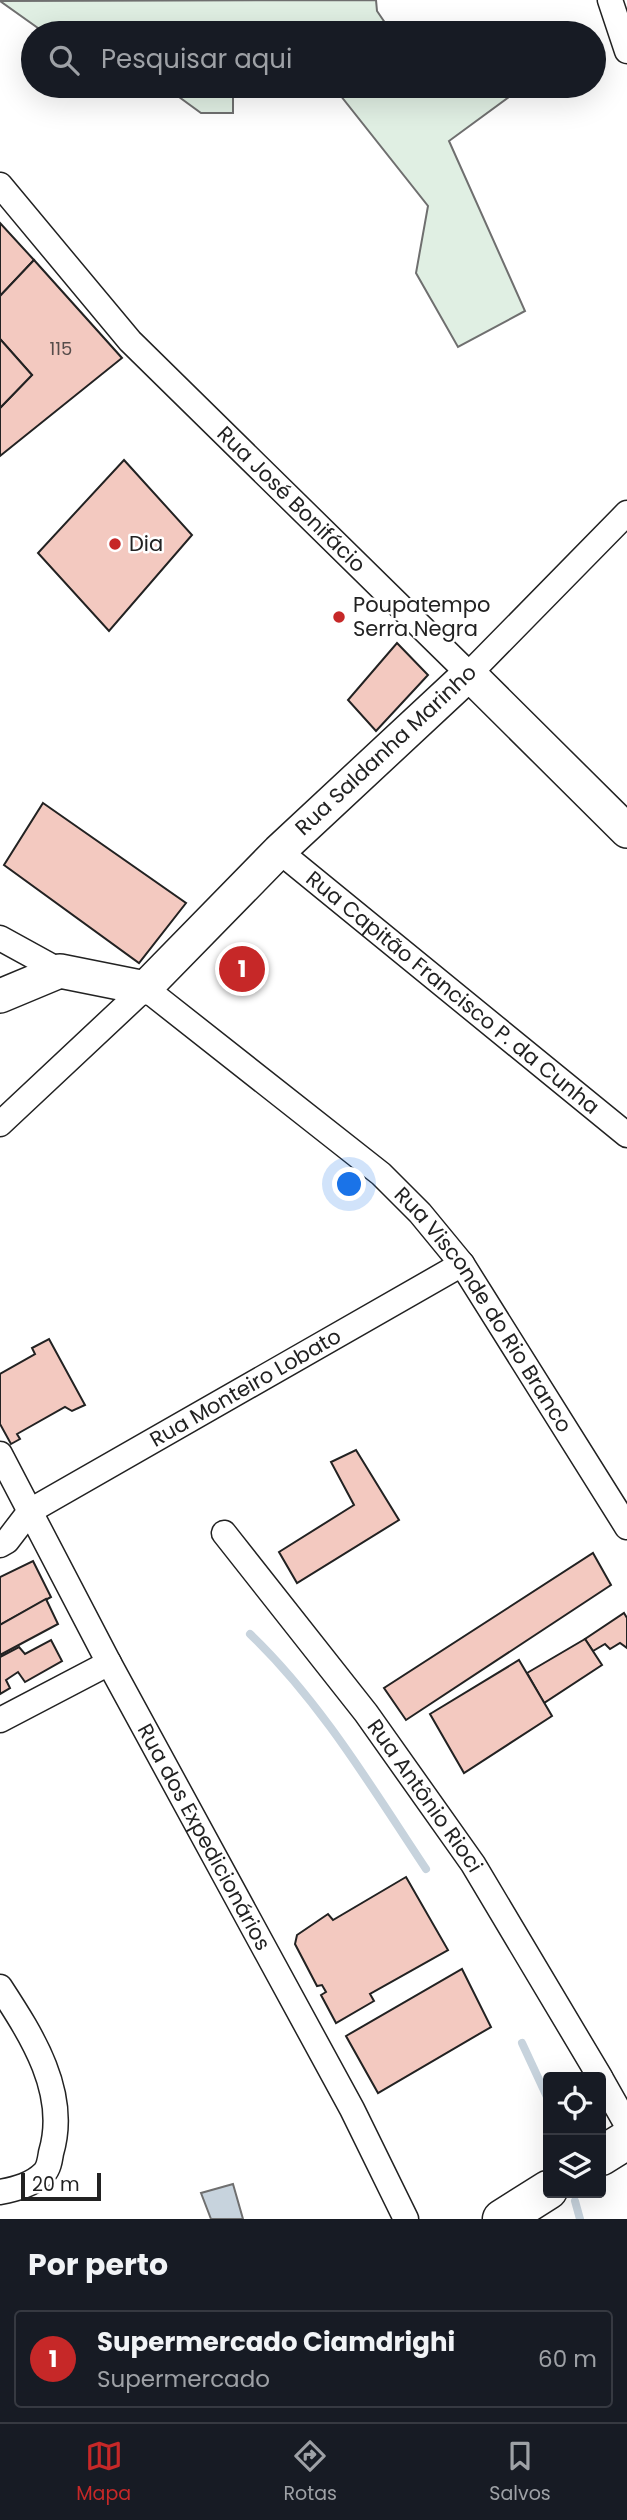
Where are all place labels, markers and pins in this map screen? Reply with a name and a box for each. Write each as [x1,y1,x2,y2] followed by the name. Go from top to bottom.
[129,529,163,558] place label: Dia
[107,536,123,552] marker: Dia
[353,590,490,643] place label: Poupatempo Serra Negra
[331,609,347,625] marker: Poupatempo Serra Negra
[219,943,265,995] pin: 1

